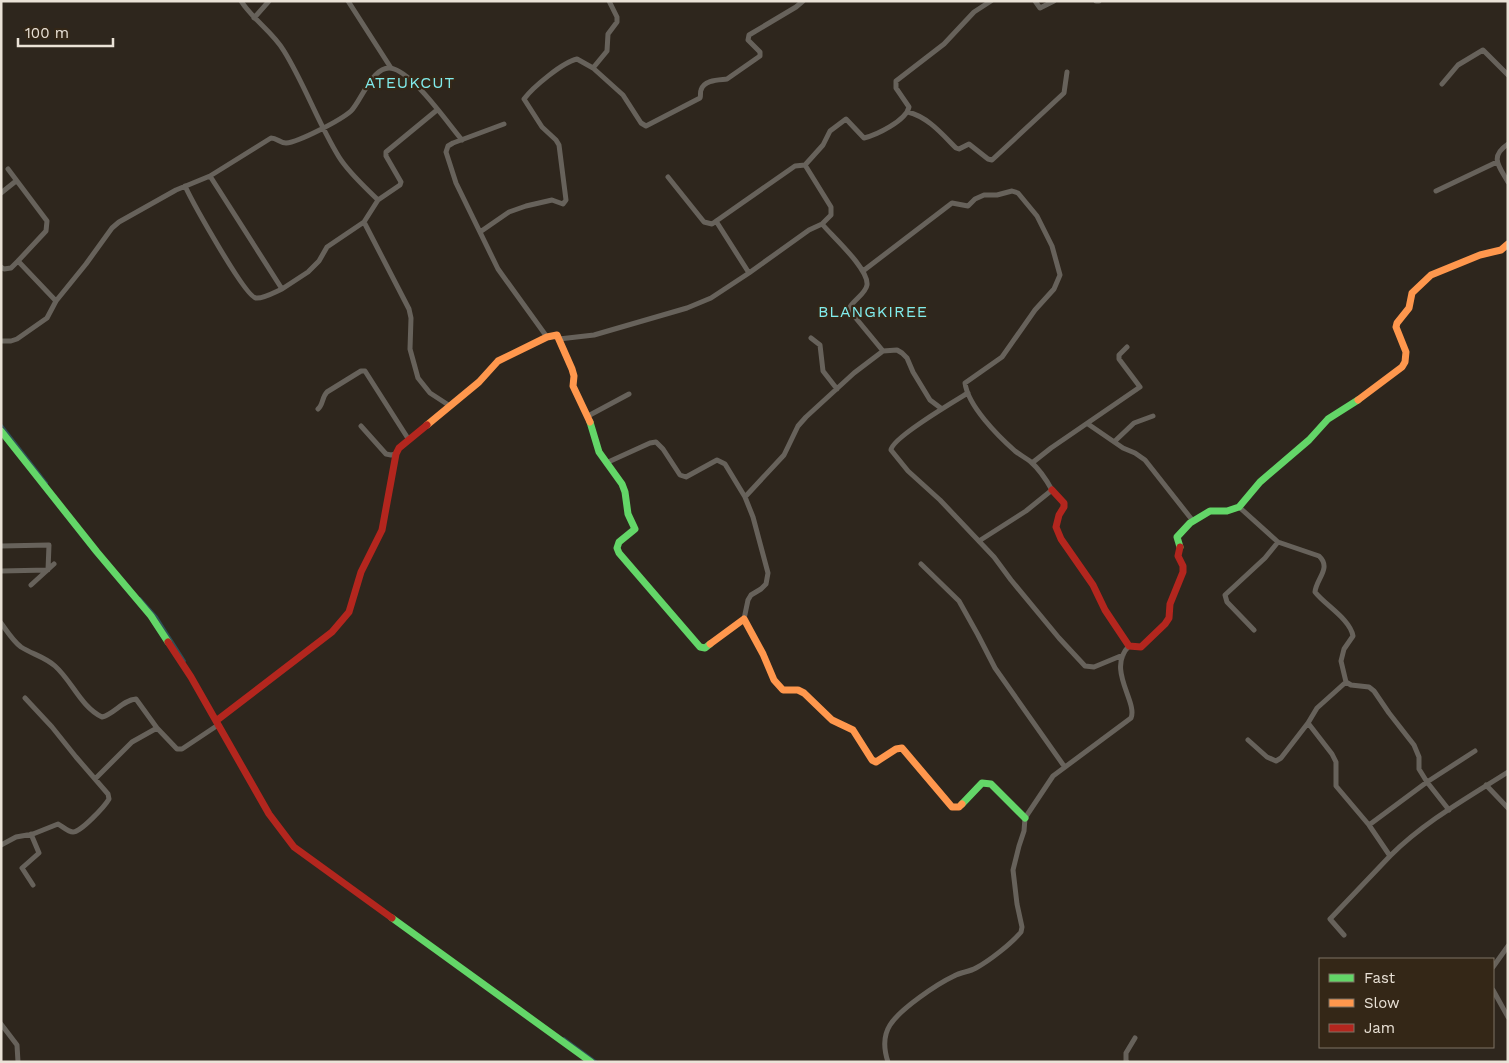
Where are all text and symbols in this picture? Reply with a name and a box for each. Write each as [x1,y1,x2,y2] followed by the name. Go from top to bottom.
[18,15,112,47] scale bar
[25,24,69,42] text: 100 m
[365,73,455,92] district label: ATEUKCUT
[818,302,928,321] district label: BLANGKIREE
[1319,958,1494,1048] legend
[1364,969,1396,987] text: Fast
[1364,994,1400,1012] text: Slow
[1364,1019,1395,1037] text: Jam

